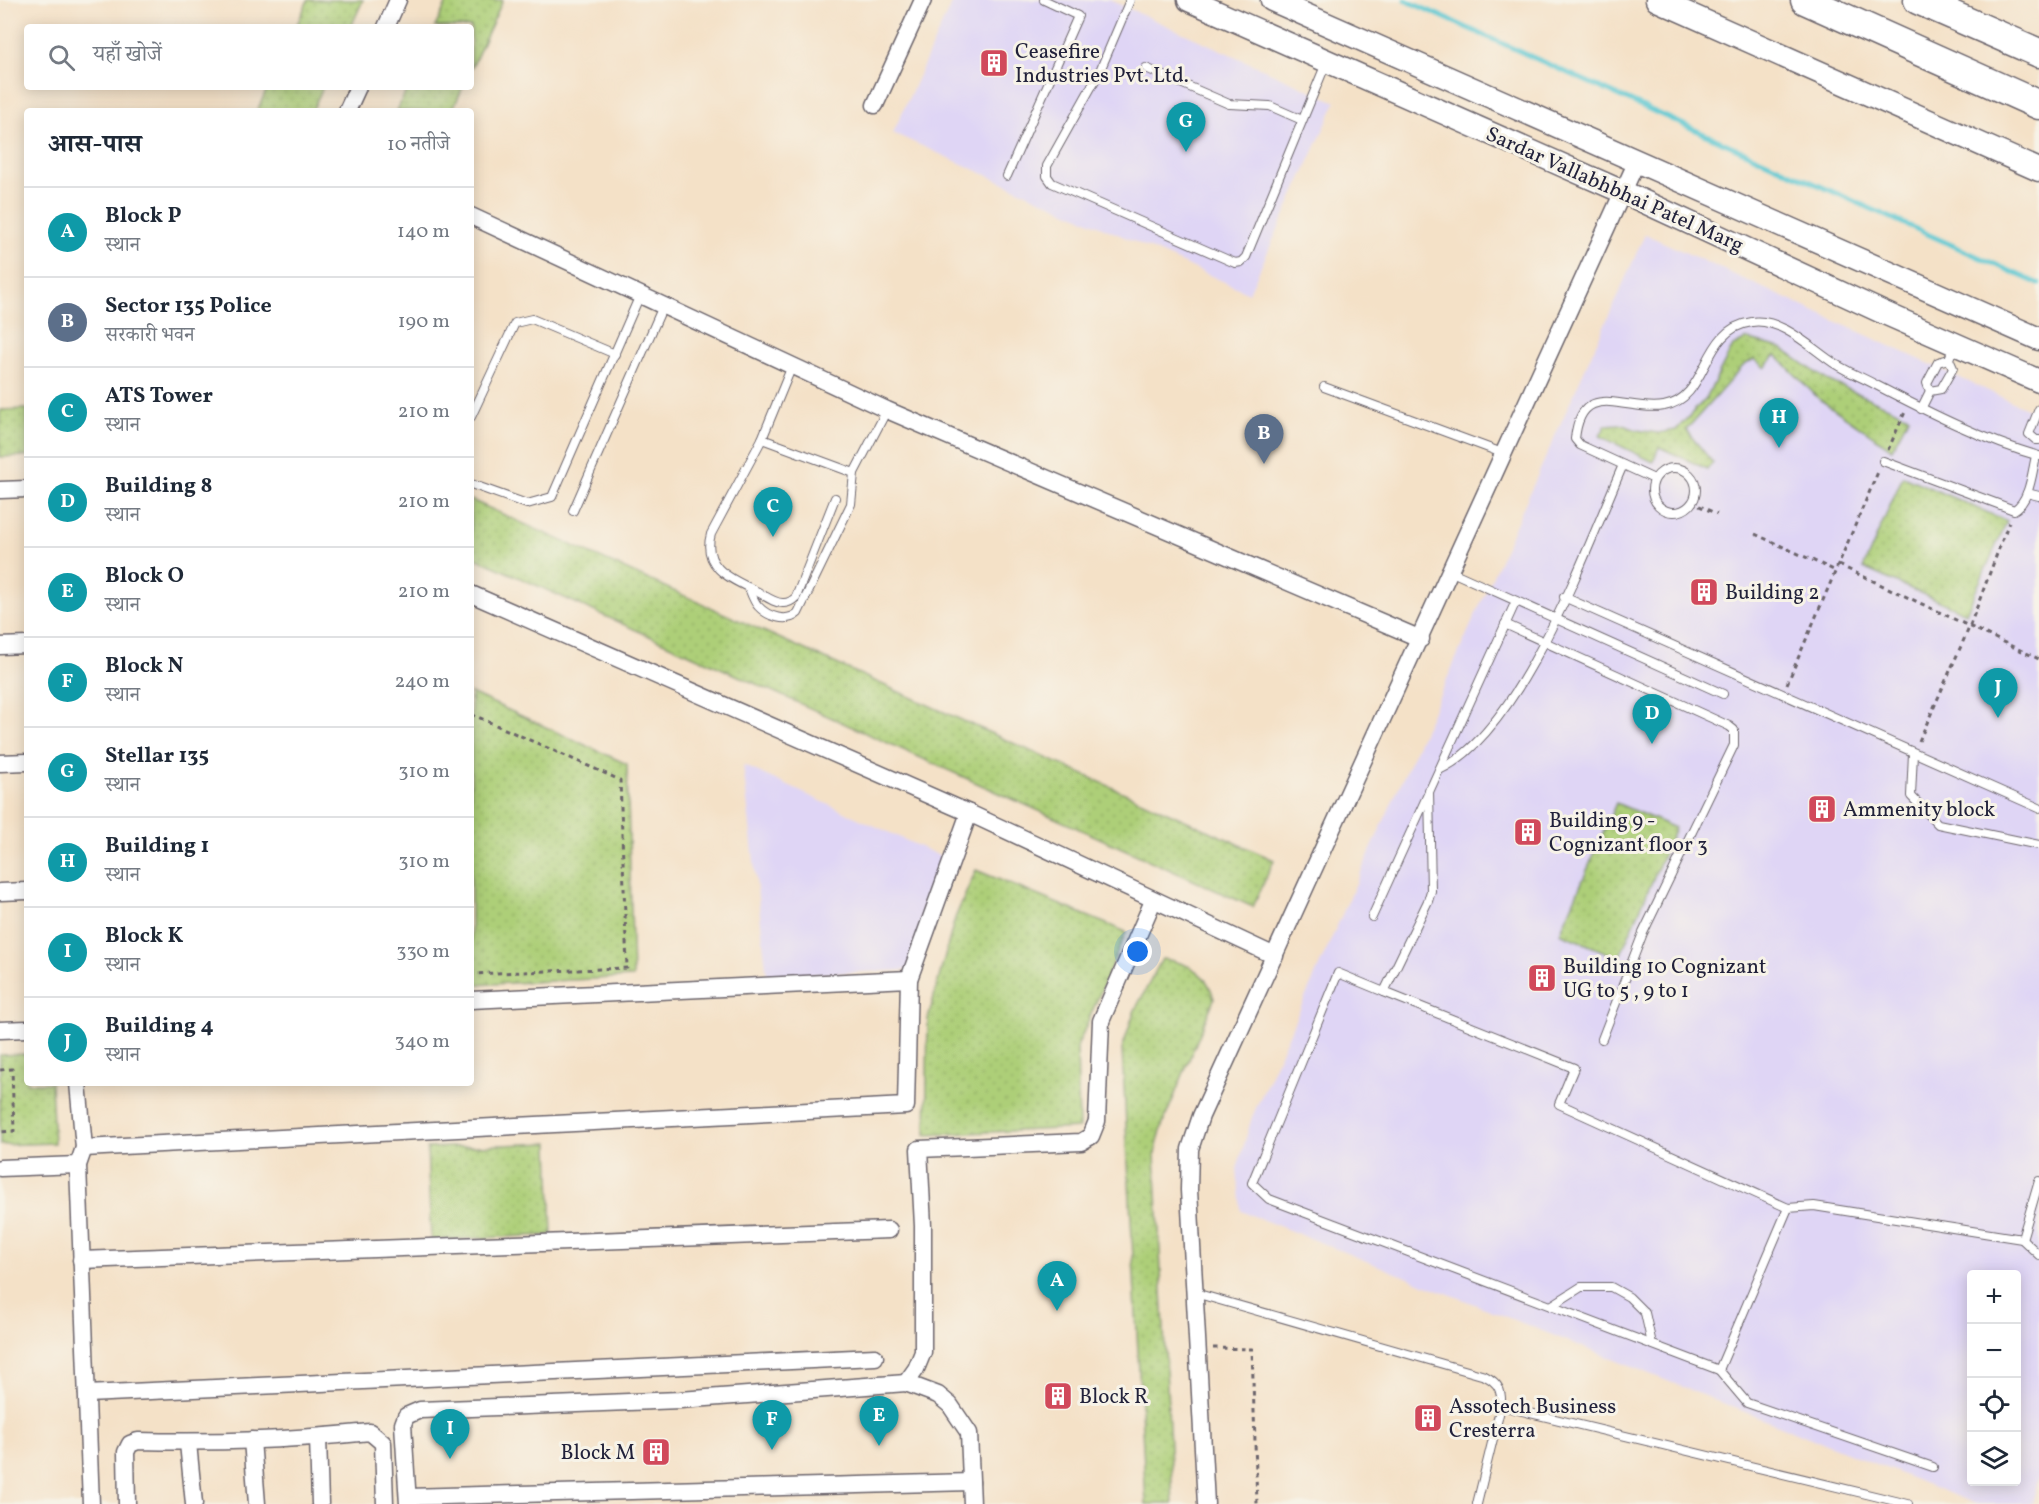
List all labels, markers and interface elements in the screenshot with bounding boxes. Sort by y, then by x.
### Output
search box [24,24,474,90]
place label: Ceasefire Industries Pvt. Ltd. [1015,38,1189,91]
text: यहाँ खोजें [93,40,162,71]
icon: search [45,41,78,74]
building icon: Ceasefire Industries Pvt. Ltd. [978,47,1010,79]
pin: G [1166,102,1206,152]
street label: Sardar Vallabhbhai Patel Marg [1481,120,1748,260]
text: आस-पास [48,127,142,163]
text: 10 नतीजे [387,131,450,159]
text: Block P [105,201,182,232]
text: A [60,218,75,246]
text: 140 m [397,218,450,246]
text: स्थान [105,232,140,260]
text: Sector 135 Police [105,291,272,322]
text: B [61,308,74,336]
text: 190 m [398,308,450,336]
text: सरकारी भवन [105,322,194,350]
text: ATS Tower [105,381,213,412]
text: C [61,398,74,426]
text: 210 m [398,398,450,426]
pin: H [1760,398,1798,448]
text: स्थान [105,412,140,440]
pin: B [1244,414,1284,464]
text: Building 8 [105,471,213,502]
text: D [60,488,75,516]
text: 210 m [398,488,450,516]
pin: C [754,488,792,537]
text: स्थान [105,502,140,530]
text: Block O [105,561,184,592]
building icon: Building 2 [1688,576,1720,608]
text: E [61,578,74,606]
text: 210 m [398,578,450,606]
place label: Building 2 [1725,579,1819,608]
text: स्थान [105,592,140,620]
text: Block N [105,651,184,682]
text: F [62,668,73,696]
text: 240 m [395,668,450,696]
pin: J [1978,668,2018,718]
text: स्थान [105,682,140,710]
pin: D [1632,694,1672,744]
text: Stellar 135 [105,741,209,772]
text: G [60,758,75,786]
text: 310 m [398,758,450,786]
text: स्थान [105,772,140,800]
building icon: Ammenity block [1806,793,1838,825]
place label: Ammenity block [1843,796,1996,825]
place label: Building 9 - Cognizant floor 3 [1549,807,1708,860]
building icon: Building 9 - Cognizant floor 3 [1512,816,1544,848]
text: Building 1 [105,831,209,862]
text: H [60,848,75,876]
text: 310 m [398,848,450,876]
text: स्थान [105,862,140,890]
text: Block K [105,921,183,952]
your location [1123,937,1152,966]
text: I [64,938,71,966]
text: 330 m [396,938,450,966]
text: स्थान [105,952,140,980]
place label: Building 10 Cognizant UG to 5 , 9 to 1 [1563,953,1767,1006]
building icon: Building 10 Cognizant UG to 5 , 9 to 1 [1526,962,1558,994]
text: Building 4 [105,1011,214,1042]
text: J [64,1028,71,1056]
text: 340 m [394,1028,450,1056]
text: स्थान [105,1042,140,1070]
pin: A [1038,1262,1076,1311]
map controls [1967,1270,2021,1486]
button: + [1967,1270,2021,1324]
button: − [1967,1324,2021,1378]
button: locate [1967,1378,2021,1432]
building icon: Block R [1042,1380,1074,1412]
place label: Block R [1079,1383,1148,1412]
place label: Assotech Business Cresterra [1449,1393,1616,1446]
pin: E [860,1396,898,1446]
pin: F [752,1400,792,1450]
building icon: Assotech Business Cresterra [1412,1402,1444,1434]
pin: I [430,1410,470,1459]
button: layers [1967,1432,2021,1486]
building icon: Block M [640,1436,672,1468]
place label: Block M [560,1439,635,1468]

